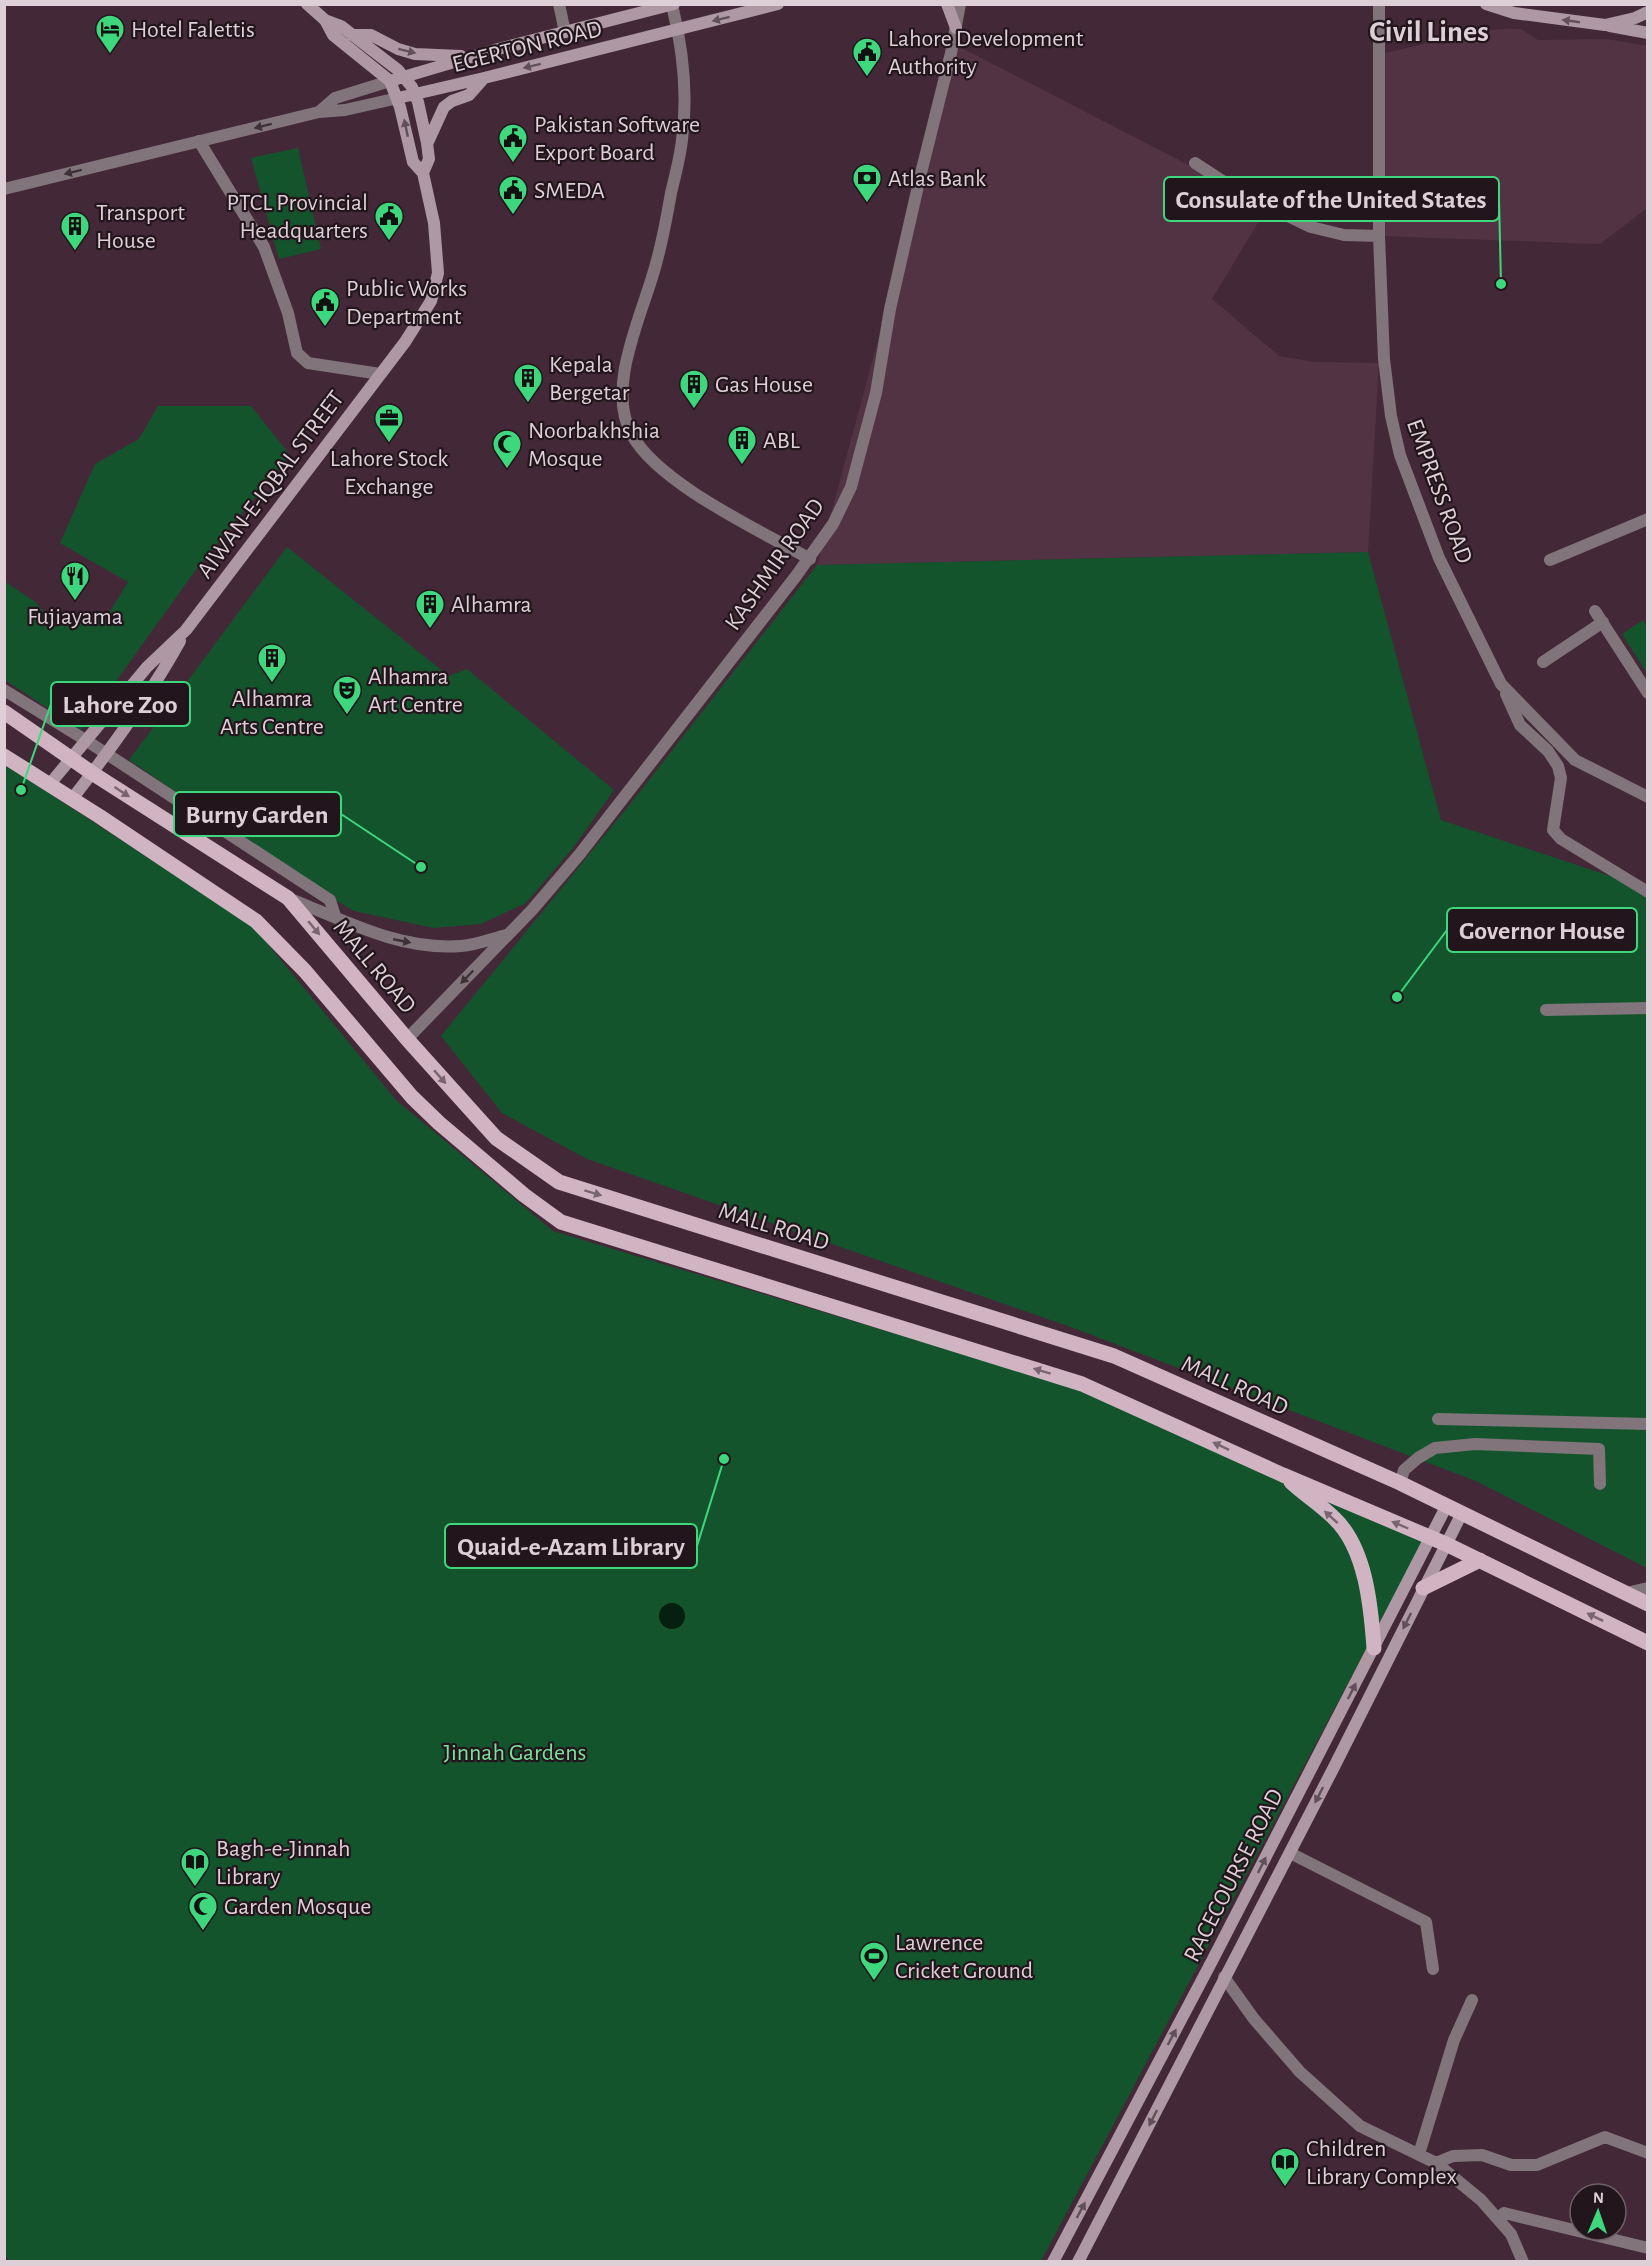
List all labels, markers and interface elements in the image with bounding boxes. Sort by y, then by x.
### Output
hotel icon: Hotel Falettis [94,13,126,55]
one-way arrow [712,14,731,24]
one-way arrow [1561,16,1580,25]
street label: EGERTON ROAD [450,17,605,77]
district label: Civil Lines [1369,17,1489,47]
place label: Hotel Falettis [131,18,255,42]
place label: Lahore Development Authority [888,27,1084,79]
public building icon: Lahore Development Authority [851,36,883,78]
one-way arrow [398,47,416,57]
one-way arrow [523,61,541,71]
place label: Pakistan Software Export Board [534,113,700,165]
one-way arrow [400,119,410,137]
one-way arrow [253,121,272,131]
public building icon: Pakistan Software Export Board [497,122,529,164]
bank icon: Atlas Bank [851,162,883,204]
one-way arrow [64,167,82,177]
place label: Atlas Bank [888,167,986,191]
public building icon: SMEDA [497,174,529,216]
callout: Consulate of the United States [1164,177,1499,221]
place label: SMEDA [534,179,605,203]
text: Consulate of the United States [1175,187,1487,213]
place label: PTCL Provincial Headquarters [227,191,368,243]
public building icon: PTCL Provincial Headquarters [373,200,405,242]
place label: Transport House [96,201,185,253]
building icon: Transport House [59,210,91,252]
place label: Public Works Department [346,277,467,329]
public building icon: Public Works Department [309,286,341,328]
place label: Kepala Bergetar [549,353,630,405]
building icon: Kepala Bergetar [512,362,544,404]
building icon: Gas House [678,368,710,410]
place label: Gas House [715,373,813,397]
street label: AIWAN-E-IQBAL STREET [193,386,349,583]
office icon: Lahore Stock Exchange [373,402,405,444]
street label: EMPRESS ROAD [1402,416,1476,567]
place label: Noorbakhshia Mosque [528,419,660,471]
building icon: ABL [726,424,758,466]
mosque icon: Noorbakhshia Mosque [491,428,523,470]
place label: ABL [763,429,800,453]
place label: Lahore Stock Exchange [330,447,448,499]
street label: KASHMIR ROAD [721,494,829,635]
restaurant icon: Fujiayama [59,560,91,602]
building icon: Alhamra [414,588,446,630]
place label: Alhamra [451,593,532,617]
place label: Fujiayama [27,605,123,629]
building icon: Alhamra Arts Centre [256,642,288,684]
place label: Alhamra Art Centre [368,665,463,717]
theatre icon: Alhamra Art Centre [331,674,363,716]
callout: Lahore Zoo [51,682,190,726]
place label: Alhamra Arts Centre [220,687,324,739]
text: Lahore Zoo [62,692,178,718]
one-way arrow [114,786,130,797]
callout: Burny Garden [174,792,341,836]
text: Burny Garden [186,802,328,828]
callout: Governor House [1447,908,1637,952]
street label: MALL ROAD [328,915,420,1018]
text: Governor House [1459,918,1625,944]
one-way arrow [307,920,320,935]
one-way arrow [392,937,411,946]
one-way arrow [461,969,474,984]
one-way arrow [433,1069,446,1084]
one-way arrow [584,1189,602,1198]
street label: MALL ROAD [716,1199,832,1255]
street label: MALL ROAD [1178,1352,1292,1420]
one-way arrow [1033,1366,1051,1375]
one-way arrow [1213,1442,1230,1451]
one-way arrow [1324,1511,1339,1524]
one-way arrow [1390,1520,1408,1530]
callout: Quaid-e-Azam Library [445,1524,697,1568]
text: Quaid-e-Azam Library [457,1534,685,1560]
one-way arrow [1586,1612,1603,1622]
one-way arrow [1402,1613,1412,1630]
one-way arrow [1347,1683,1357,1700]
park label: Jinnah Gardens [444,1741,586,1765]
street label: RACECOURSE ROAD [1180,1785,1288,1966]
one-way arrow [1315,1787,1324,1804]
place label: Bagh-e-Jinnah Library [216,1837,351,1889]
library icon: Bagh-e-Jinnah Library [179,1846,211,1888]
one-way arrow [1257,1856,1267,1873]
mosque icon: Garden Mosque [187,1890,219,1932]
place label: Garden Mosque [224,1895,371,1919]
place label: Lawrence Cricket Ground [895,1931,1033,1983]
sports icon: Lawrence Cricket Ground [858,1940,890,1982]
one-way arrow [1167,2029,1177,2046]
one-way arrow [1148,2109,1157,2126]
place label: Children Library Complex [1306,2137,1457,2189]
library icon: Children Library Complex [1269,2146,1301,2188]
north arrow [1568,2182,1628,2242]
text: N [1593,2190,1604,2206]
one-way arrow [1076,2201,1086,2218]

